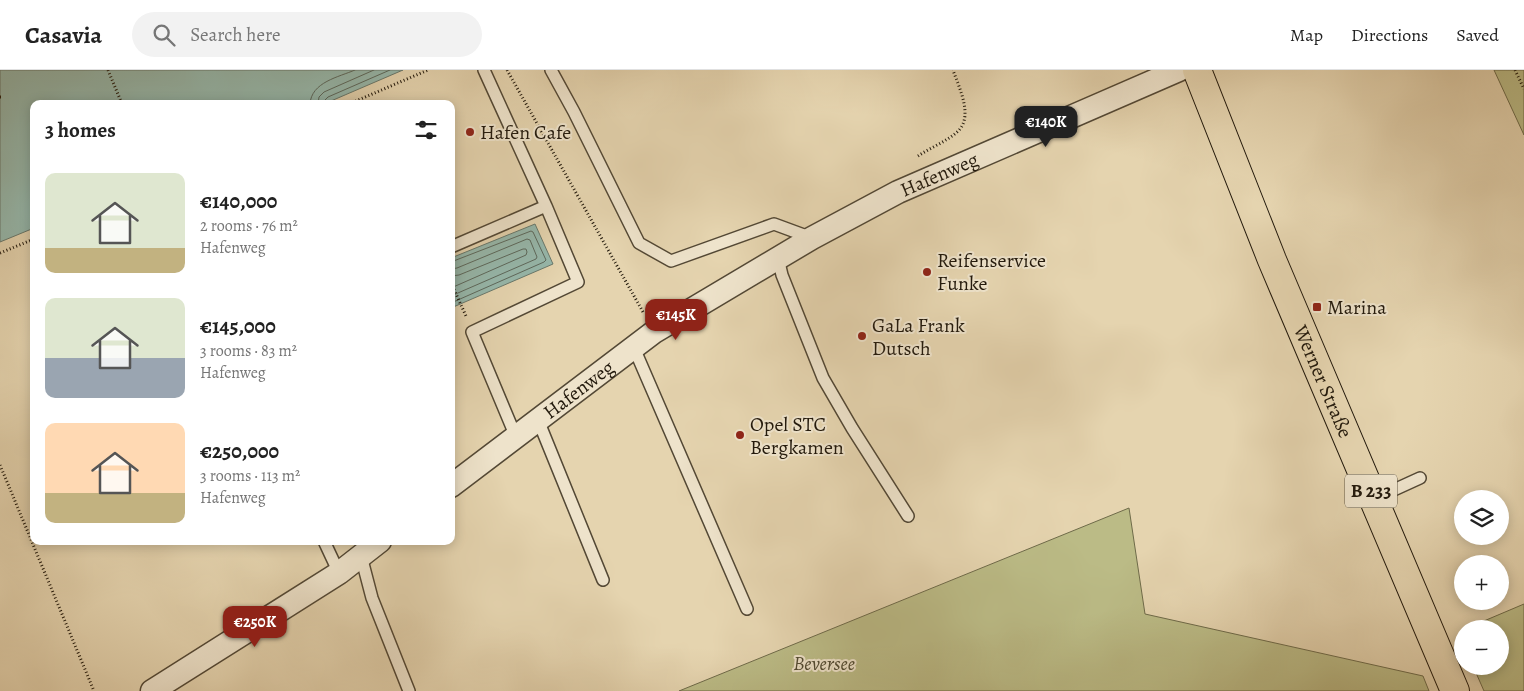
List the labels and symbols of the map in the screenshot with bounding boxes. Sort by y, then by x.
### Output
pin: €140K [1011,106,1081,148]
place label: Hafen Cafe [480,119,571,146]
marker: Hafen Cafe [464,126,476,138]
street label: Hafenweg [896,145,982,203]
place label: Reifenservice Funke [937,247,1046,297]
marker: Reifenservice Funke [921,266,933,278]
place label: Marina [1327,294,1387,321]
pin: €145K [641,298,711,341]
marker: Marina [1311,301,1323,313]
place label: GaLa Frank Dutsch [872,312,965,362]
street label: Werner Straße [1287,320,1359,442]
marker: GaLa Frank Dutsch [856,330,868,342]
street label: Hafenweg [537,354,619,425]
place label: Opel STC Bergkamen [750,411,844,461]
marker: Opel STC Bergkamen [734,429,746,441]
road number: B 233 [1345,474,1397,508]
pin: €250K [220,606,290,648]
park label: Beversee [793,650,855,677]

